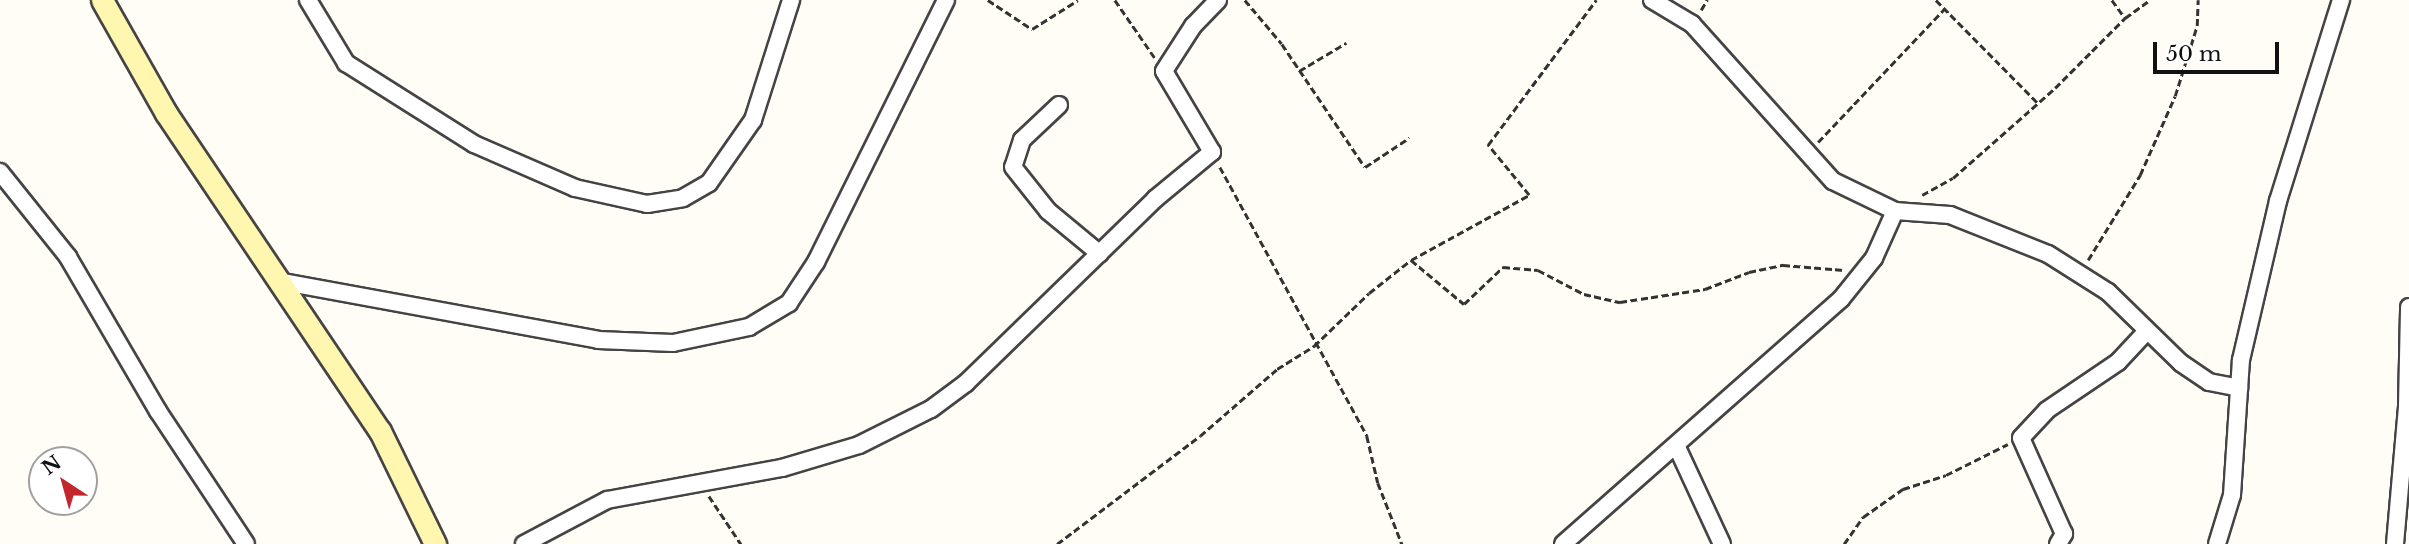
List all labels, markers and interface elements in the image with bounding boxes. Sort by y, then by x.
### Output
scale bar [2157,28,2283,72]
text: 50 m [2166,41,2221,67]
north arrow [28,446,98,516]
text: N [38,451,66,480]

